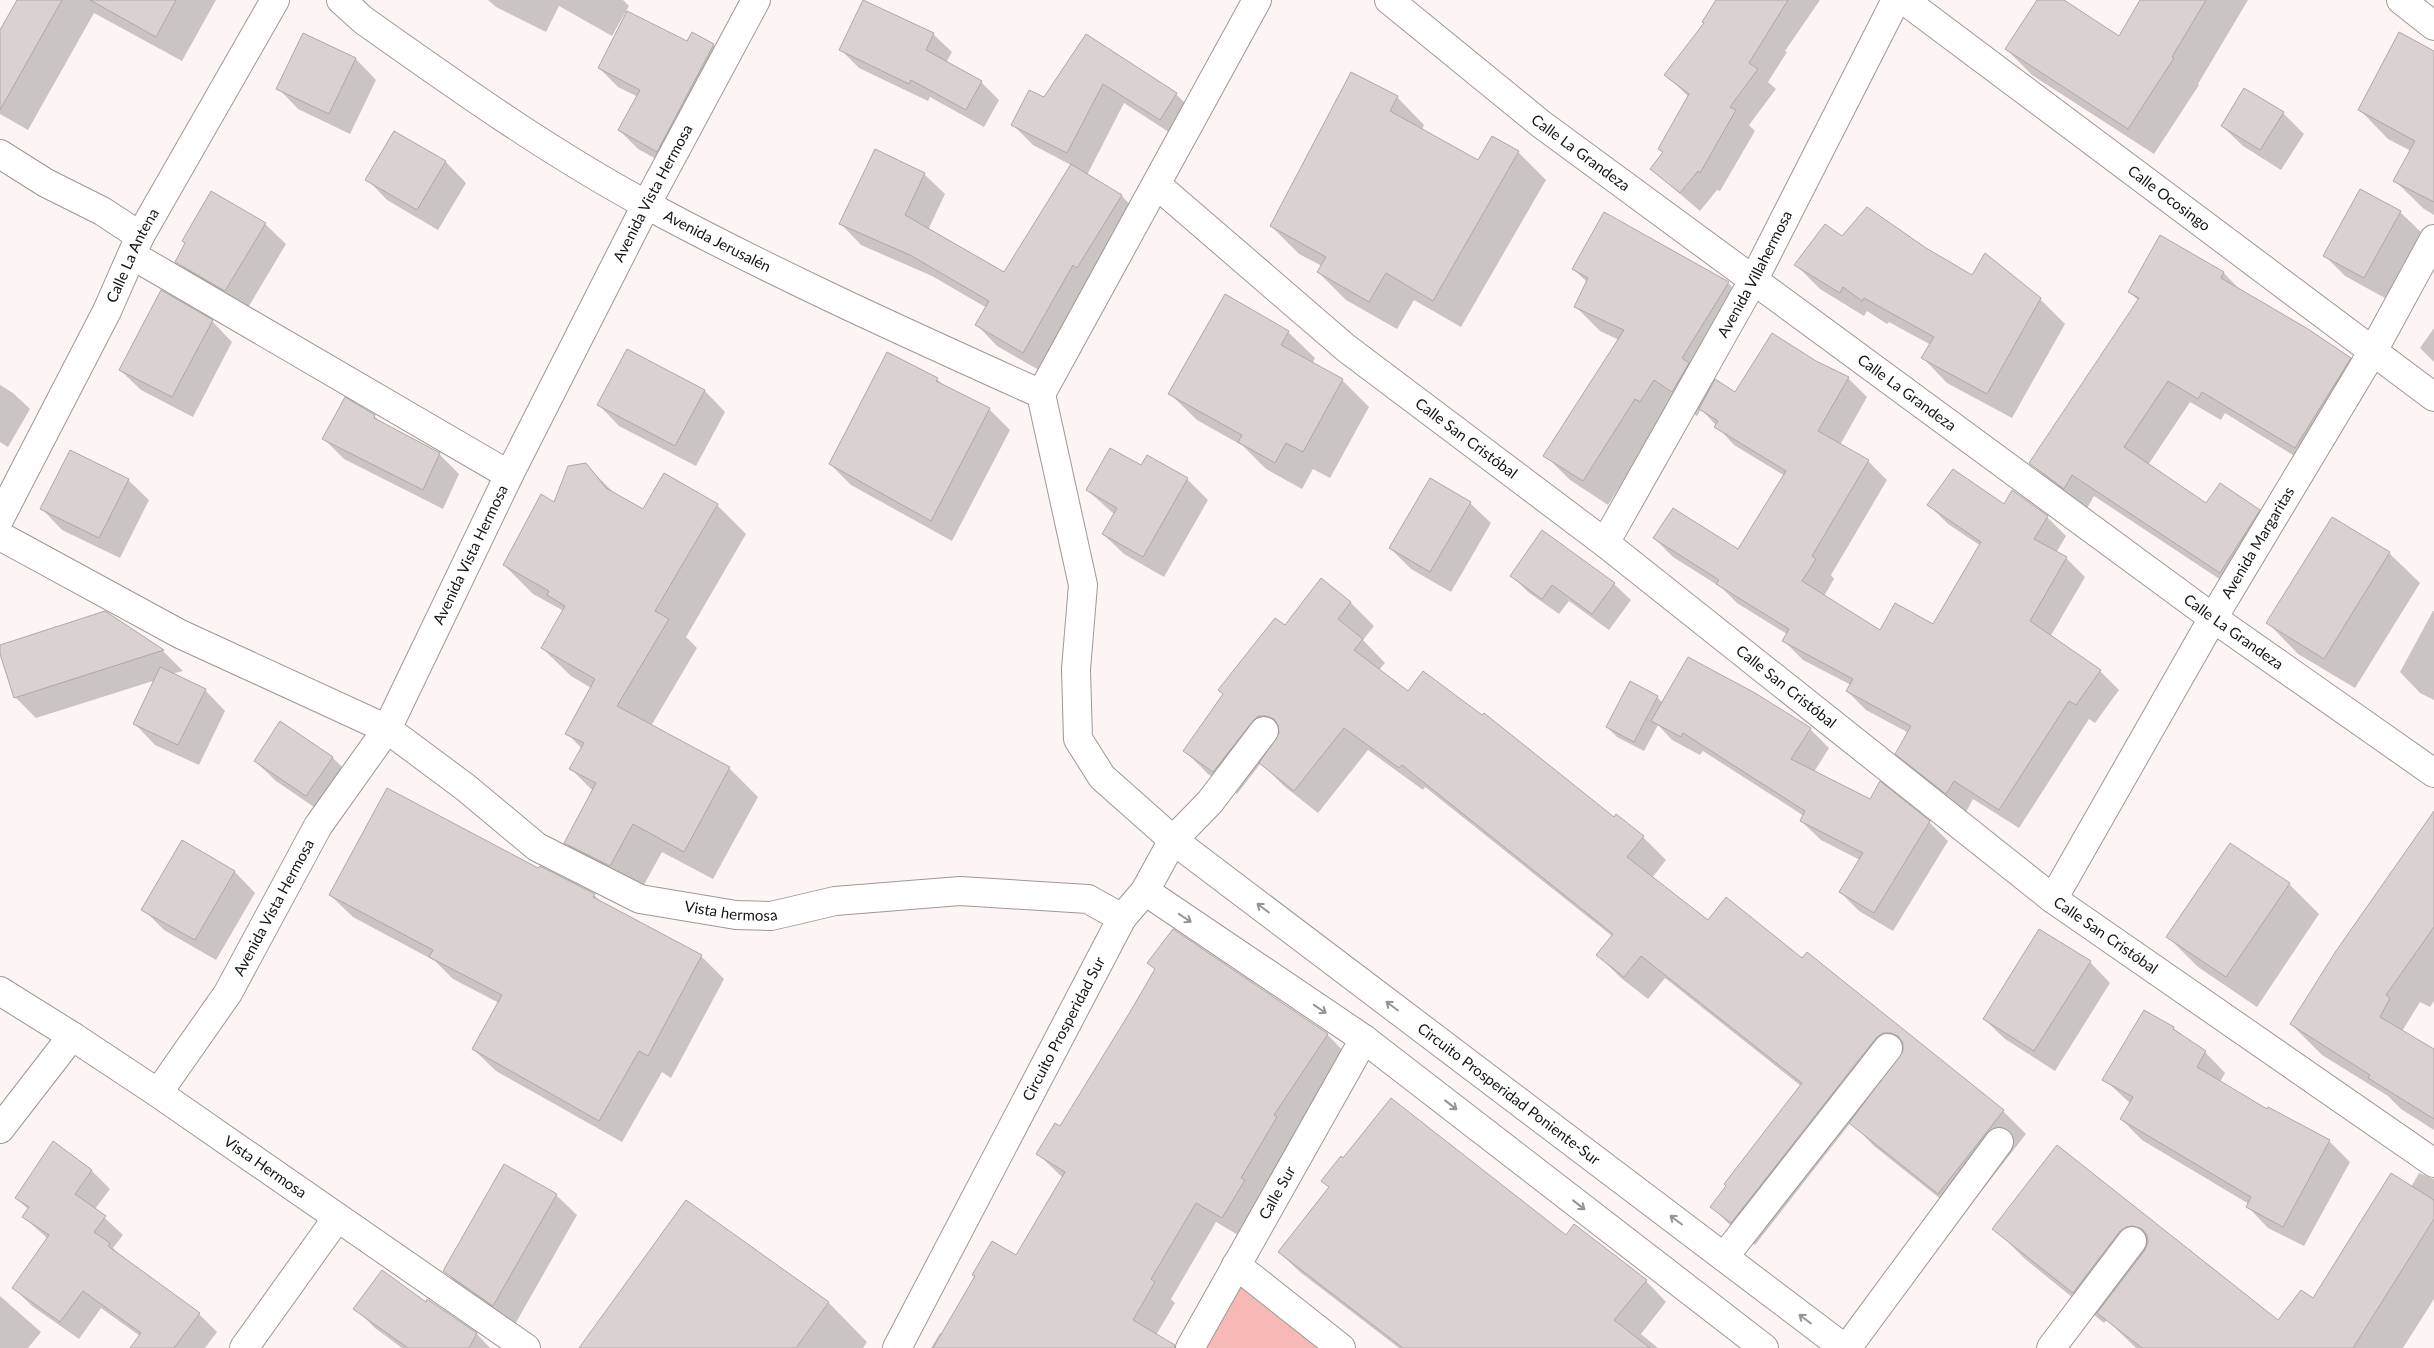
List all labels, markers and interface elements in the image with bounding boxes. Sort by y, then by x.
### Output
street label: Calle La Grandeza [1528,110,1634,194]
street label: Avenida Vista Hermosa [609,121,696,265]
street label: Calle Ocosingo [2125,161,2214,234]
street label: Calle La Antena [102,205,162,305]
street label: Avenida Jerusalén [661,206,774,275]
street label: Avenida Villahermosa [1713,207,1795,340]
street label: Calle La Grandeza [1854,350,1960,434]
street label: Calle San Cristóbal [1412,394,1521,482]
street label: Avenida Vista Hermosa [429,482,511,627]
street label: Avenida Margaritas [2217,483,2298,601]
street label: Calle La Grandeza [2181,590,2287,673]
street label: Calle San Cristóbal [1733,641,1840,731]
street label: Avenida Vista Hermosa [229,836,317,979]
street label: Calle San Cristóbal [2051,892,2162,977]
street label: Vista hermosa [683,897,779,924]
one-way arrow [1257,903,1270,914]
one-way arrow [1178,913,1192,923]
street label: Circuito Prosperidad Sur [1018,953,1108,1104]
one-way arrow [1386,1001,1399,1012]
one-way arrow [1313,1004,1327,1014]
street label: Circuito Prosperidad Poniente-Sur [1414,1018,1605,1169]
one-way arrow [1444,1100,1457,1111]
street label: Vista Hermosa [221,1131,310,1201]
street label: Calle Sur [1254,1162,1299,1222]
one-way arrow [1572,1199,1585,1210]
one-way arrow [1670,1215,1683,1226]
one-way arrow [1799,1313,1812,1324]

